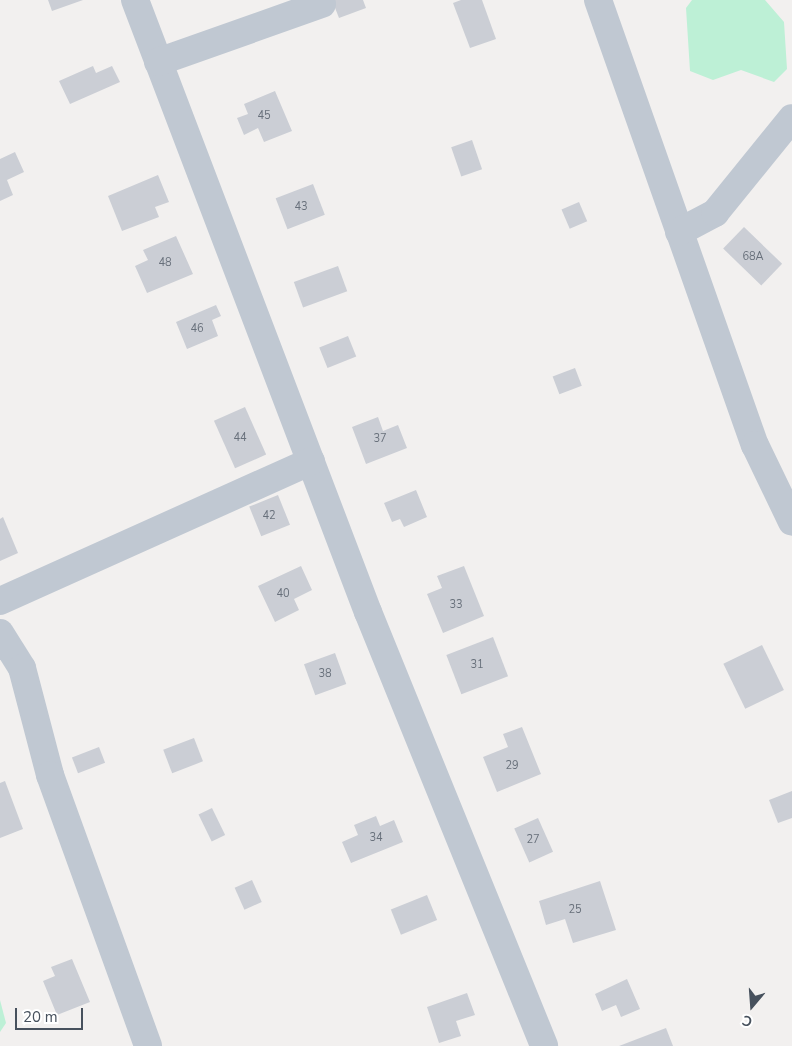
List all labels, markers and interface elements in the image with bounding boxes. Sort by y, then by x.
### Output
house number: 45 [257,109,271,123]
house number: 43 [294,200,308,214]
house number: 68А [742,250,764,264]
house number: 48 [158,256,172,270]
house number: 46 [190,322,204,336]
house number: 44 [233,431,247,445]
house number: 37 [373,432,387,446]
house number: 42 [262,509,276,523]
house number: 40 [276,587,290,601]
house number: 33 [449,598,463,612]
house number: 31 [470,658,484,672]
house number: 38 [318,667,332,681]
house number: 29 [505,759,519,773]
house number: 34 [369,831,383,845]
house number: 27 [526,833,540,847]
house number: 25 [568,903,582,917]
north arrow [727,981,777,1031]
scale bar [18,998,85,1030]
text: 20 m [23,1007,58,1027]
text: С [740,1010,755,1031]

